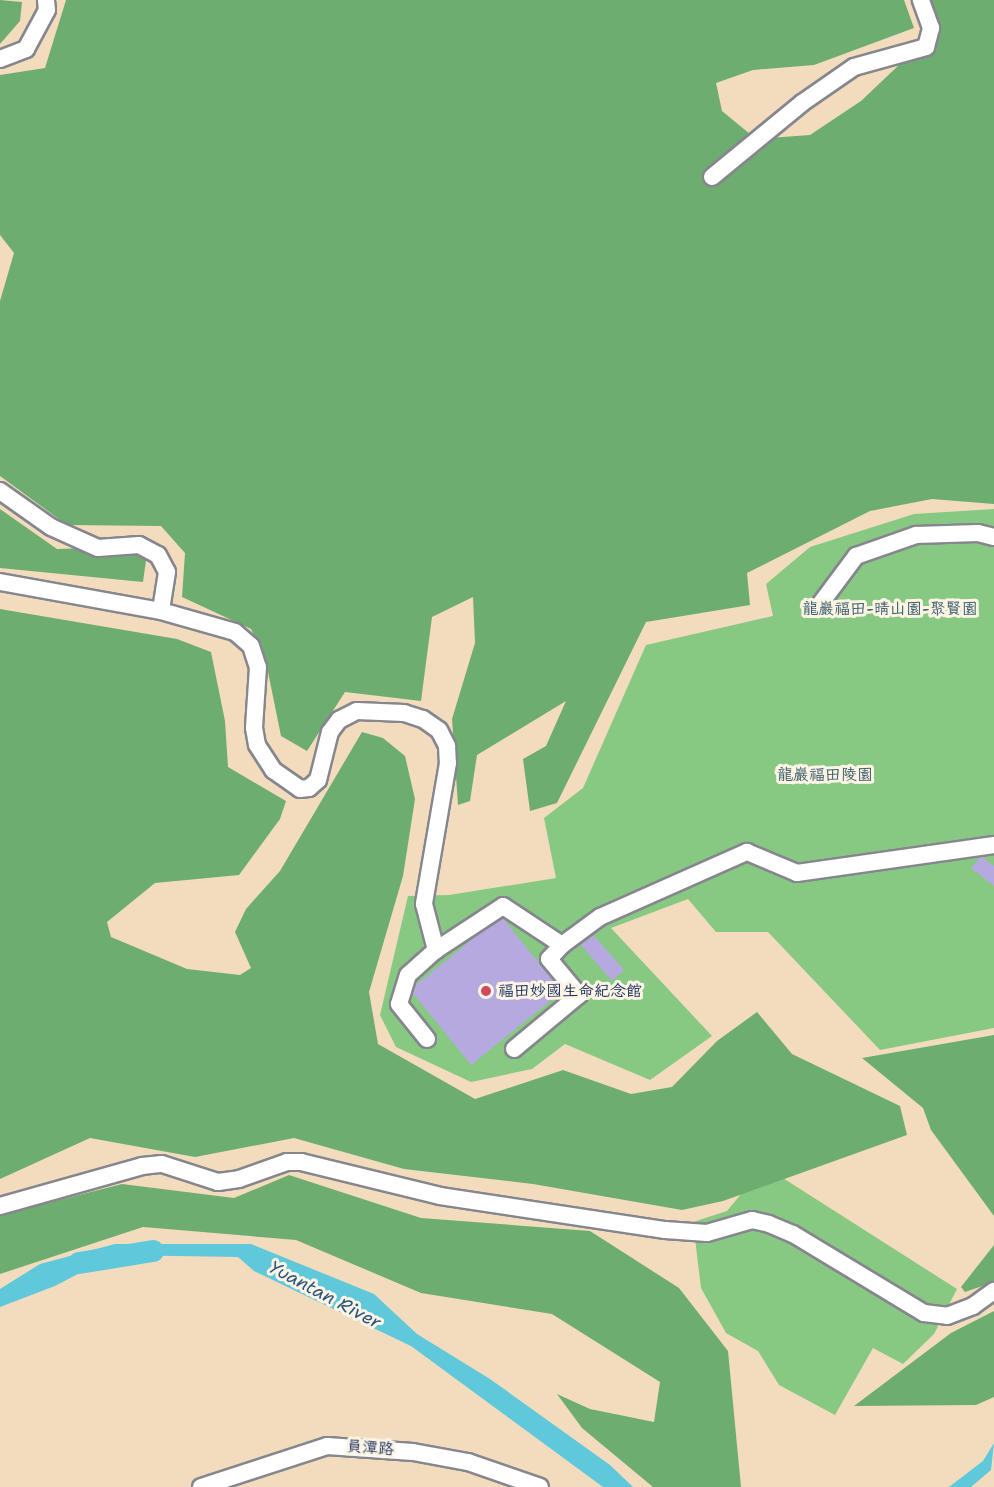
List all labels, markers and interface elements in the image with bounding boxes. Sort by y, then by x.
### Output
park label: 龍巖福田-晴山園-聚賢園 [802,599,978,619]
park label: 龍巖福田陵園 [777,765,873,785]
place label: 福田妙國生命紀念館 [498,981,642,1001]
marker: 福田妙國生命紀念館 [479,984,493,998]
water label: Yuantan River [265,1256,385,1334]
street label: 員潭路 [345,1437,395,1459]

